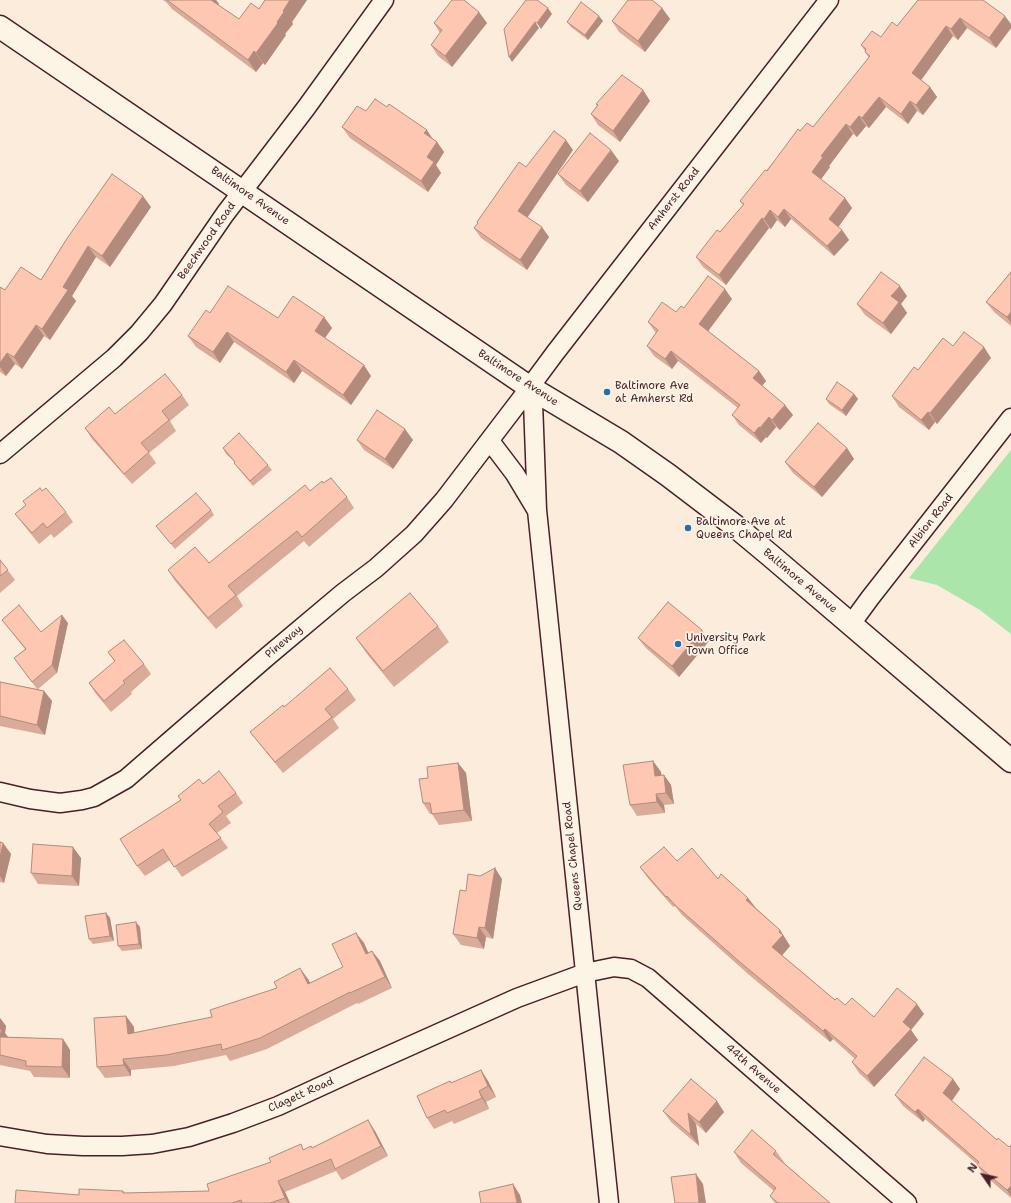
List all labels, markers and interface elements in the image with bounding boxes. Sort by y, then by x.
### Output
street label: Baltimore Avenue [208,164,292,228]
street label: Amherst Road [645,165,703,233]
street label: Beechwood Road [175,200,239,282]
street label: Baltimore Avenue [475,347,561,409]
place label: Baltimore Ave at Amherst Rd [615,379,693,405]
marker: Baltimore Ave at Amherst Rd [602,387,612,397]
street label: Albion Road [906,491,956,551]
place label: Baltimore Ave at Queens Chapel Rd [696,515,792,541]
marker: Baltimore Ave at Queens Chapel Rd [683,523,693,533]
street label: Baltimore Avenue [760,546,840,616]
street label: Pineway [263,623,305,661]
place label: University Park Town Office [686,631,766,657]
marker: University Park Town Office [673,639,683,649]
street label: Queens Chapel Road [561,801,585,911]
street label: 44th Avenue [723,1041,783,1097]
street label: Clagett Road [266,1075,336,1115]
north arrow [963,1155,1003,1195]
text: N [964,1160,981,1176]

